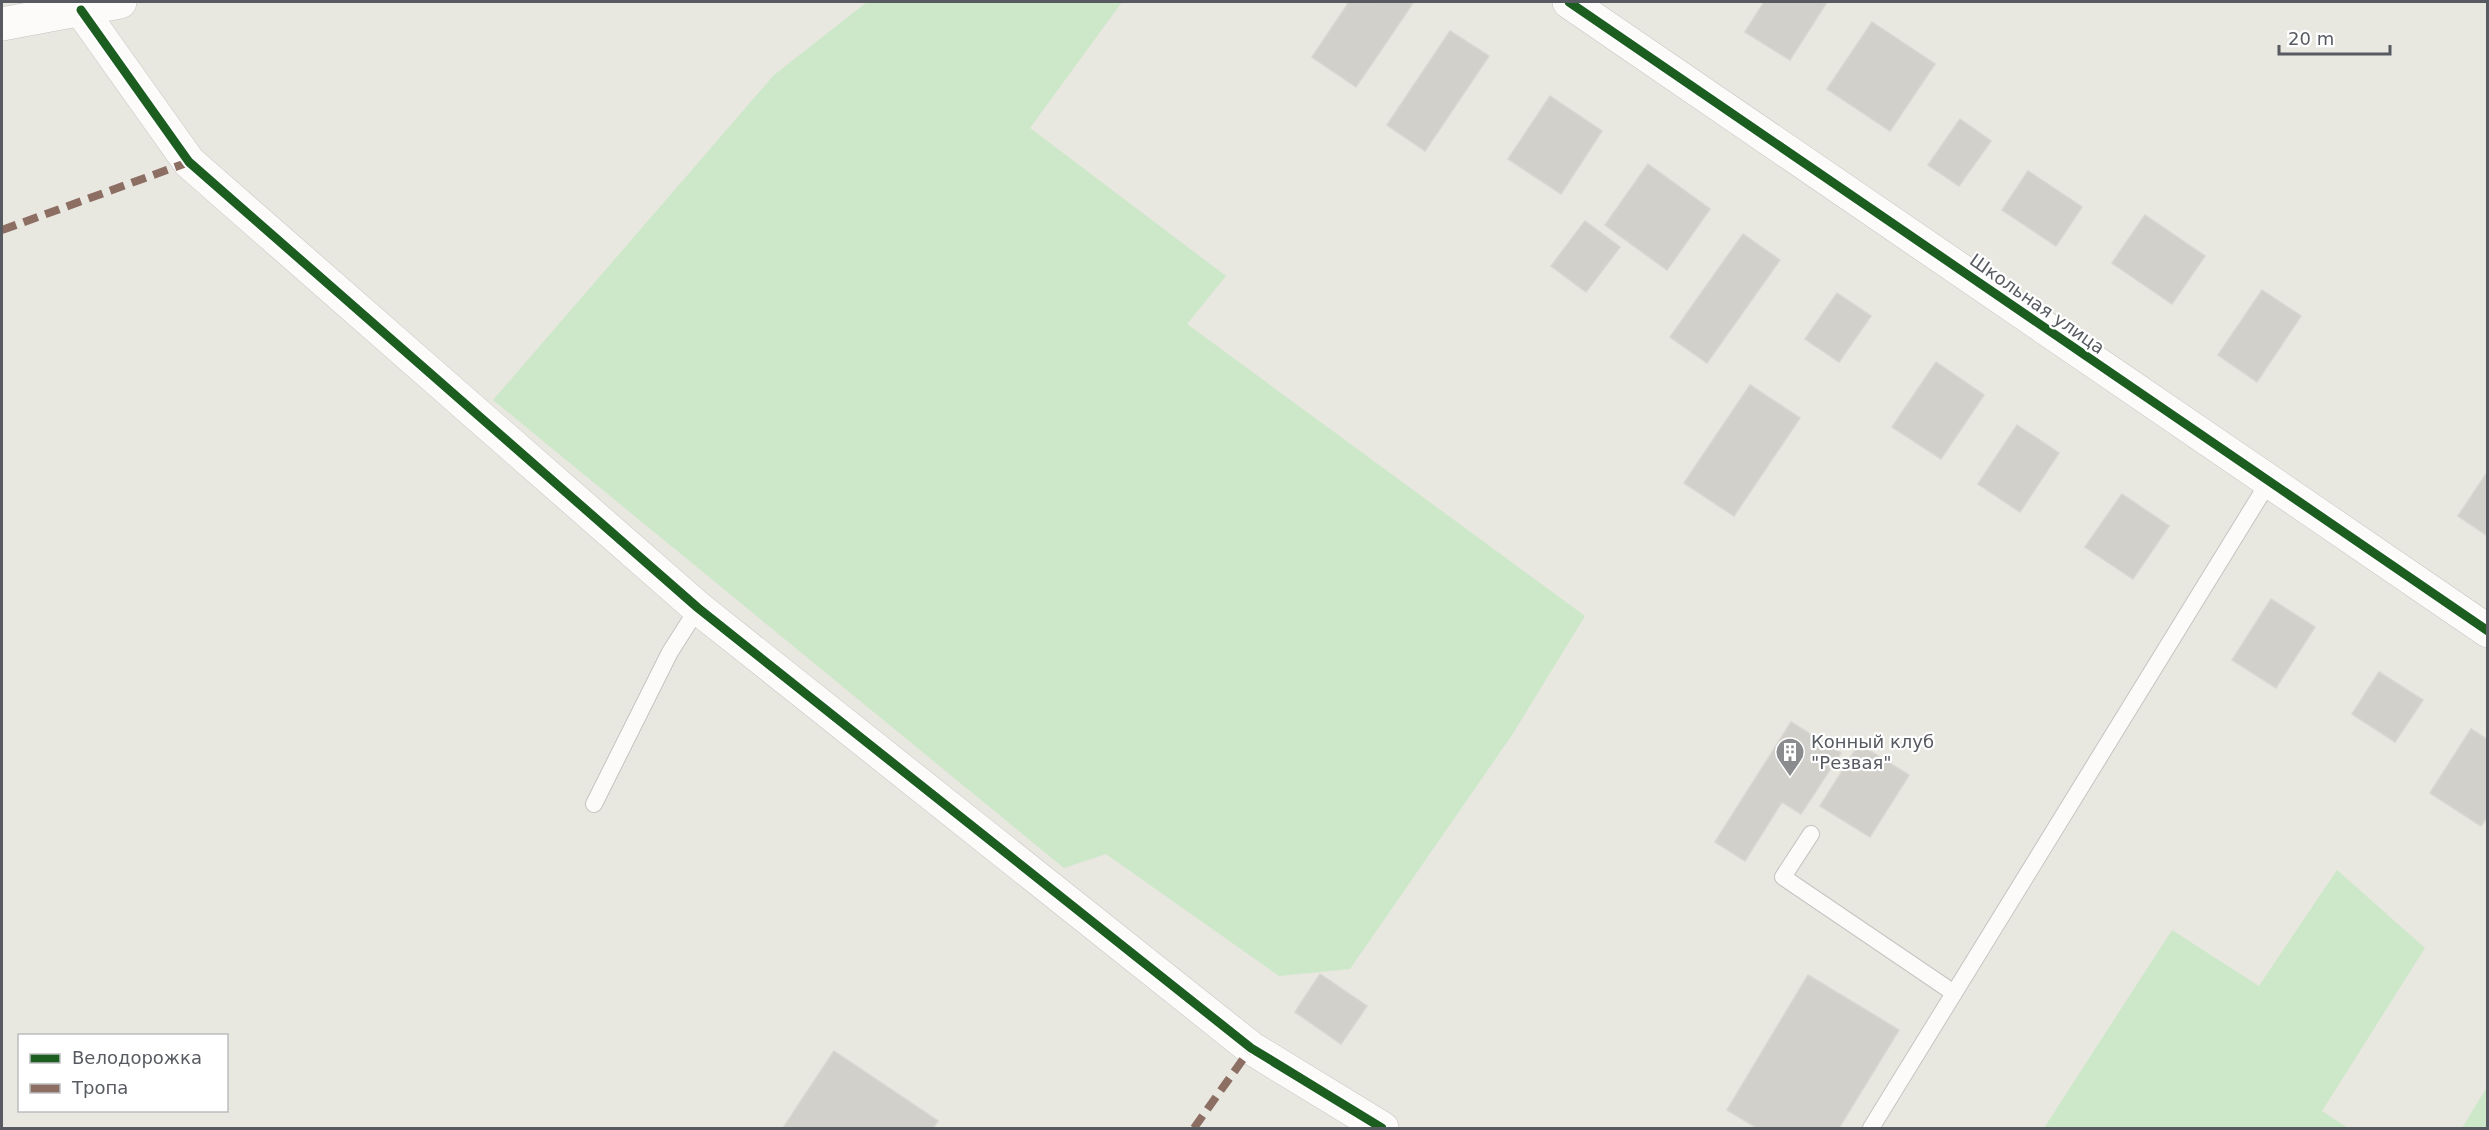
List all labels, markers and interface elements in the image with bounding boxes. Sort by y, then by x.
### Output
scale bar [2279,18,2390,56]
text: 20 m [2288,28,2334,49]
street label: Школьная улица [1966,249,2109,358]
place label: Конный клуб "Резвая" [1811,731,1934,773]
building icon: Конный клуб "Резвая" [1774,736,1806,778]
legend [18,1034,228,1112]
text: Велодорожка [72,1047,202,1068]
text: Тропа [71,1077,128,1098]

